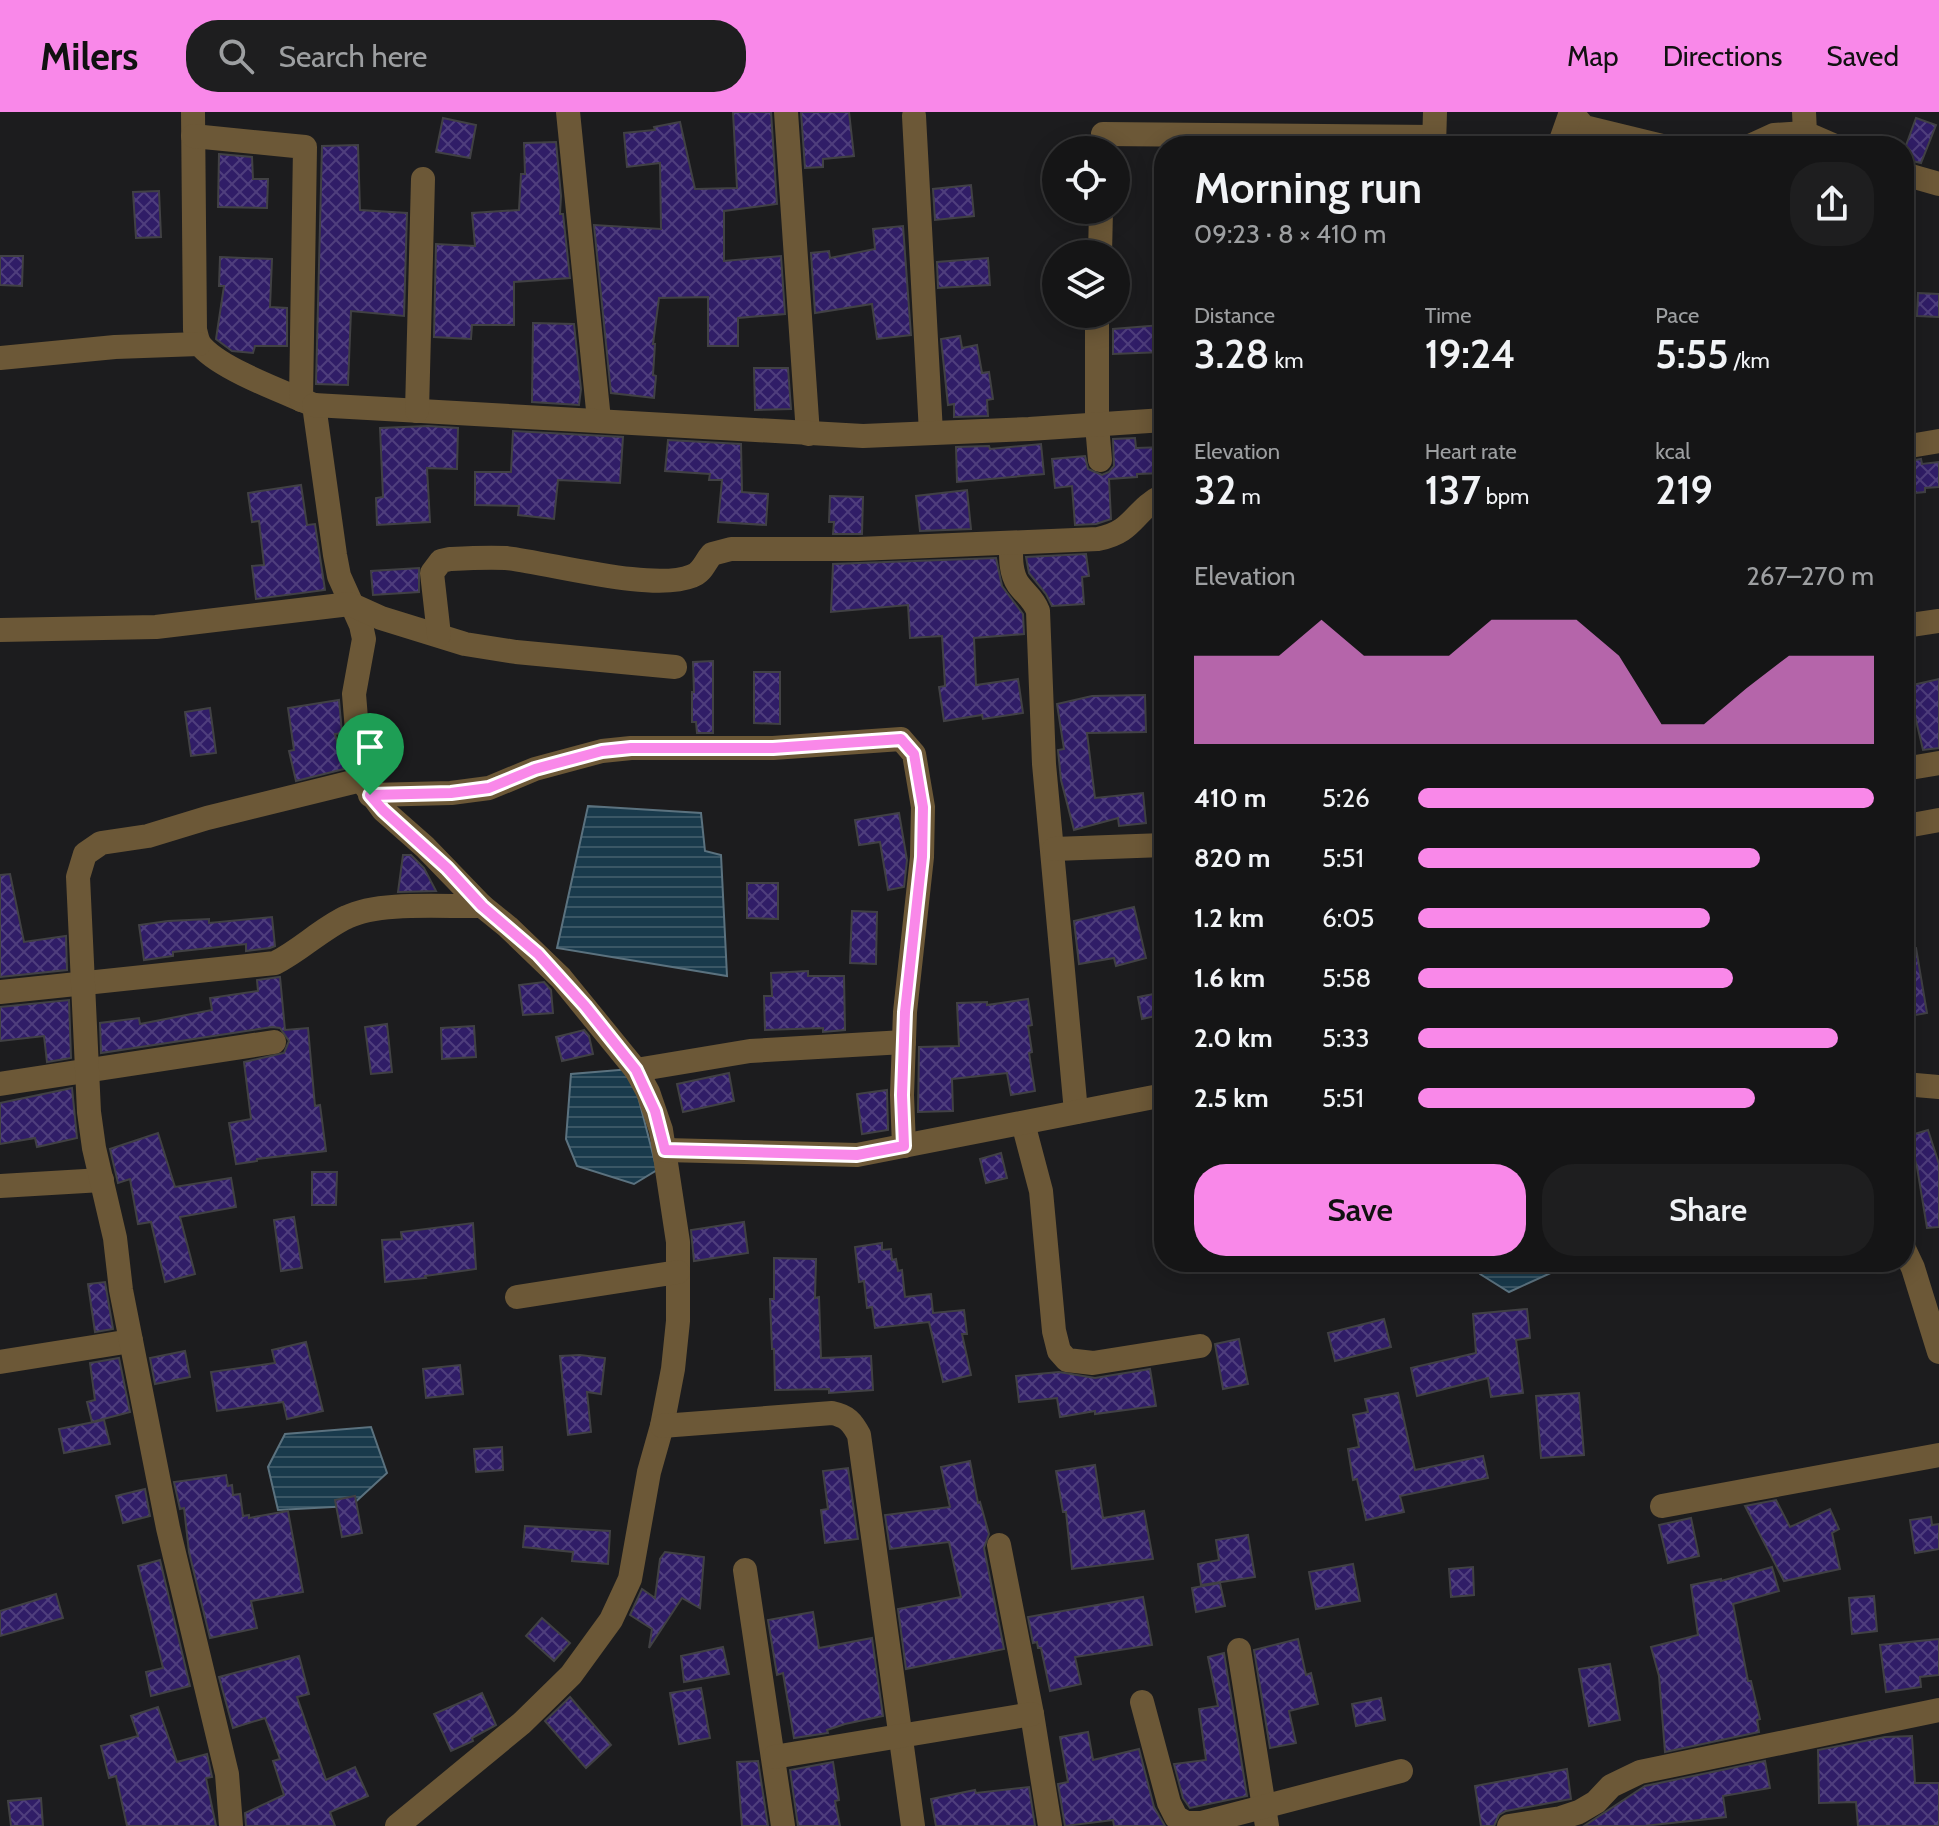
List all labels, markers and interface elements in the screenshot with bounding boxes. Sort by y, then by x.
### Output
search box [186,20,746,92]
text: Milers [40,33,138,80]
icon: search [214,34,258,78]
text: Search here [278,38,427,75]
text: Map [1567,39,1619,73]
text: Directions [1663,39,1782,73]
text: Saved [1826,39,1899,73]
map controls [1042,136,1130,328]
button: locate [1042,136,1130,224]
text: Morning run [1194,161,1422,214]
button: share [1790,162,1874,246]
text: 09:23 · 8 × 410 m [1194,218,1386,250]
button: layers [1042,240,1130,328]
text: Distance [1194,302,1275,329]
text: Time [1425,302,1471,329]
text: Pace [1655,302,1699,329]
text: 3.28 [1194,329,1270,378]
text: 19:24 [1425,329,1515,378]
text: 5:55 [1655,329,1729,378]
text: km [1270,347,1304,374]
text: /km [1729,347,1770,374]
text: Elevation [1194,438,1280,465]
text: Heart rate [1425,438,1517,465]
text: kcal [1655,438,1690,465]
text: 32 [1194,465,1237,514]
text: 137 [1425,465,1481,514]
text: 219 [1655,465,1713,514]
text: m [1237,483,1261,510]
text: bpm [1481,483,1529,510]
text: Elevation [1194,560,1296,592]
text: 267–270 m [1746,560,1874,592]
pin [336,713,404,795]
icon: arrive [348,725,392,769]
text: 410 m [1194,782,1266,814]
text: 5:26 [1322,782,1370,814]
text: 820 m [1194,842,1270,874]
text: 5:51 [1322,842,1364,874]
text: 1.2 km [1194,902,1264,934]
text: 6:05 [1322,902,1374,934]
text: 1.6 km [1194,962,1265,994]
text: 5:58 [1322,962,1371,994]
text: 2.0 km [1194,1022,1273,1054]
text: 5:33 [1322,1022,1370,1054]
text: 2.5 km [1194,1082,1269,1114]
text: 5:51 [1322,1082,1364,1114]
button: Save [1194,1164,1526,1256]
button: Share [1542,1164,1874,1256]

